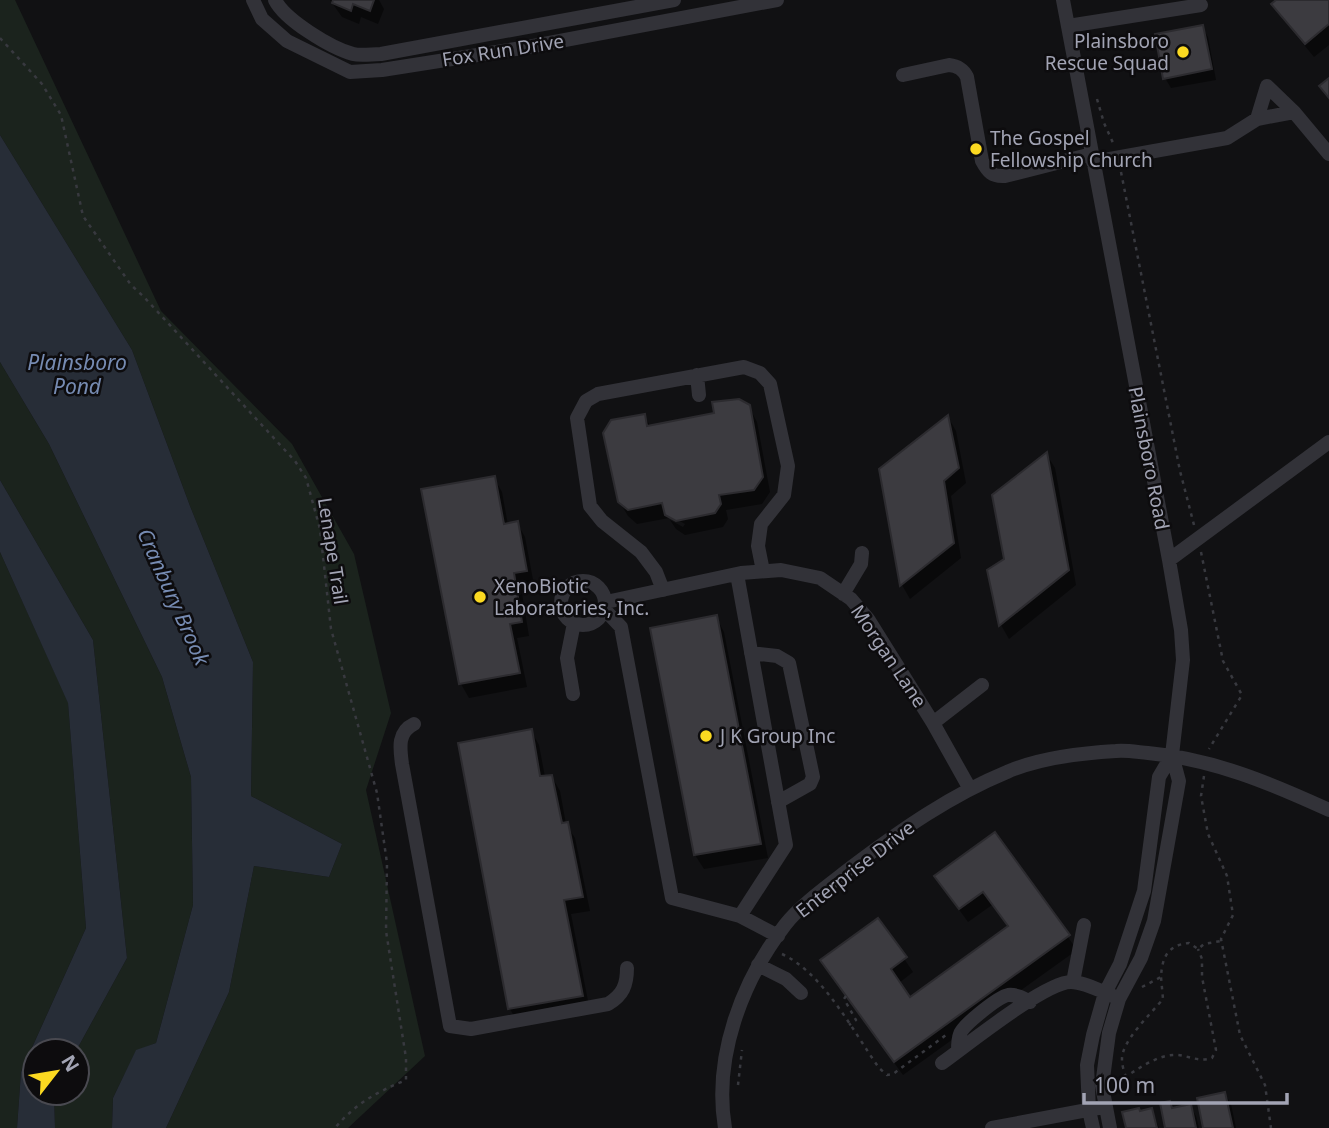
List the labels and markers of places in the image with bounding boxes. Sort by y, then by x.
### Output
place label: Plainsboro Rescue Squad [1045,28,1169,76]
marker: Plainsboro Rescue Squad [1175,44,1191,60]
place label: The Gospel Fellowship Church [990,125,1153,173]
marker: The Gospel Fellowship Church [968,141,984,157]
place label: XenoBiotic Laboratories, Inc. [494,573,649,621]
marker: XenoBiotic Laboratories, Inc. [472,589,488,605]
place label: J K Group Inc [718,723,835,749]
marker: J K Group Inc [698,728,714,744]

